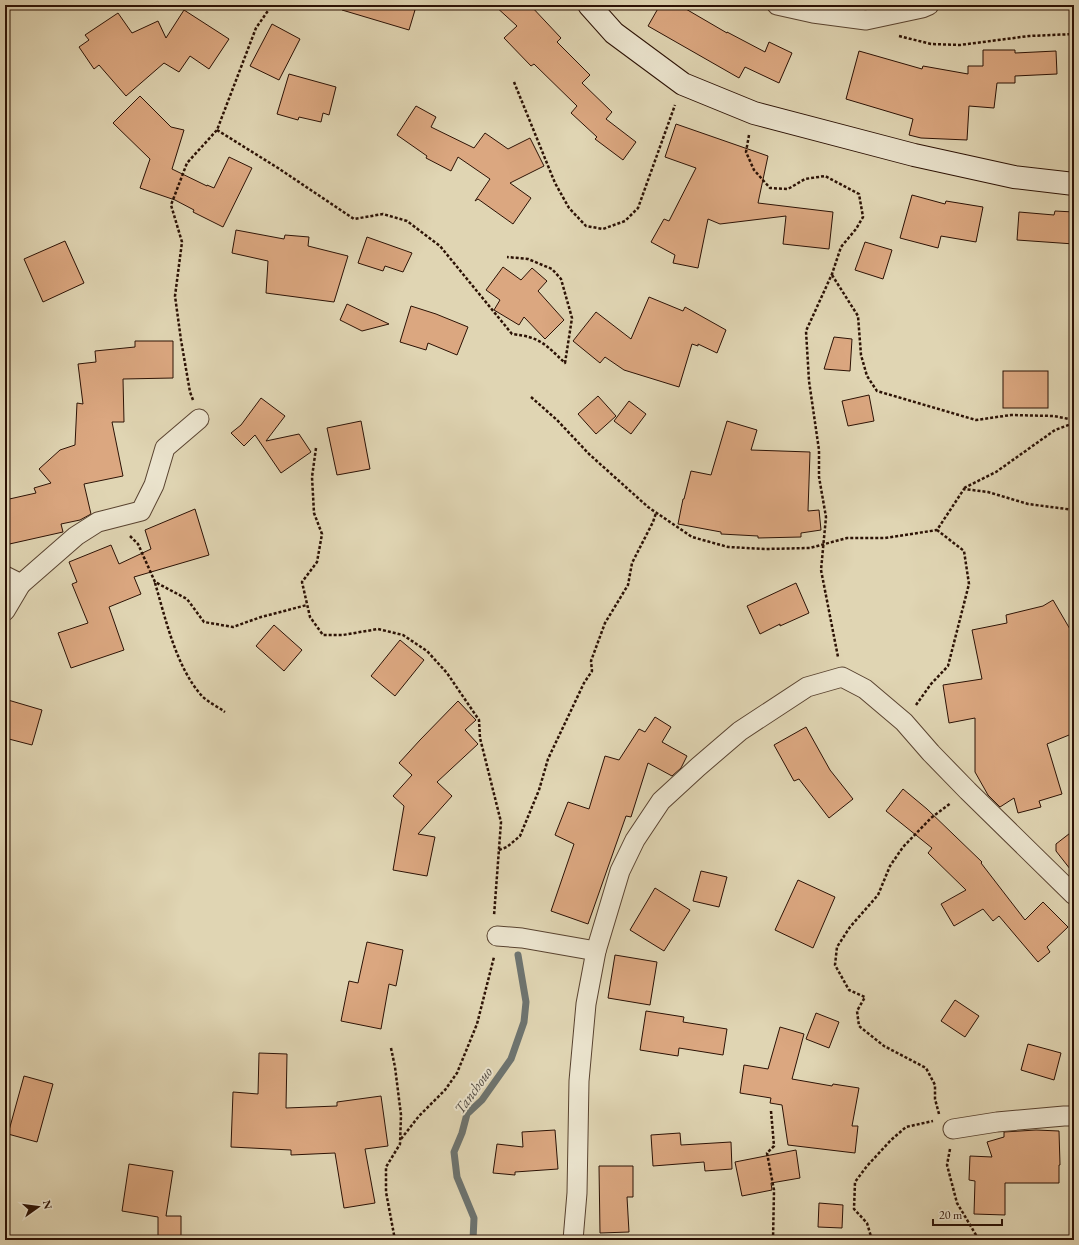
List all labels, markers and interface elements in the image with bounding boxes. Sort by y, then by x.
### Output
water label: Tanchouo [450,1063,497,1117]
north arrow [18,1187,58,1227]
text: N [40,1199,56,1211]
scale bar [933,1201,1002,1227]
text: 20 m [939,1207,963,1223]

